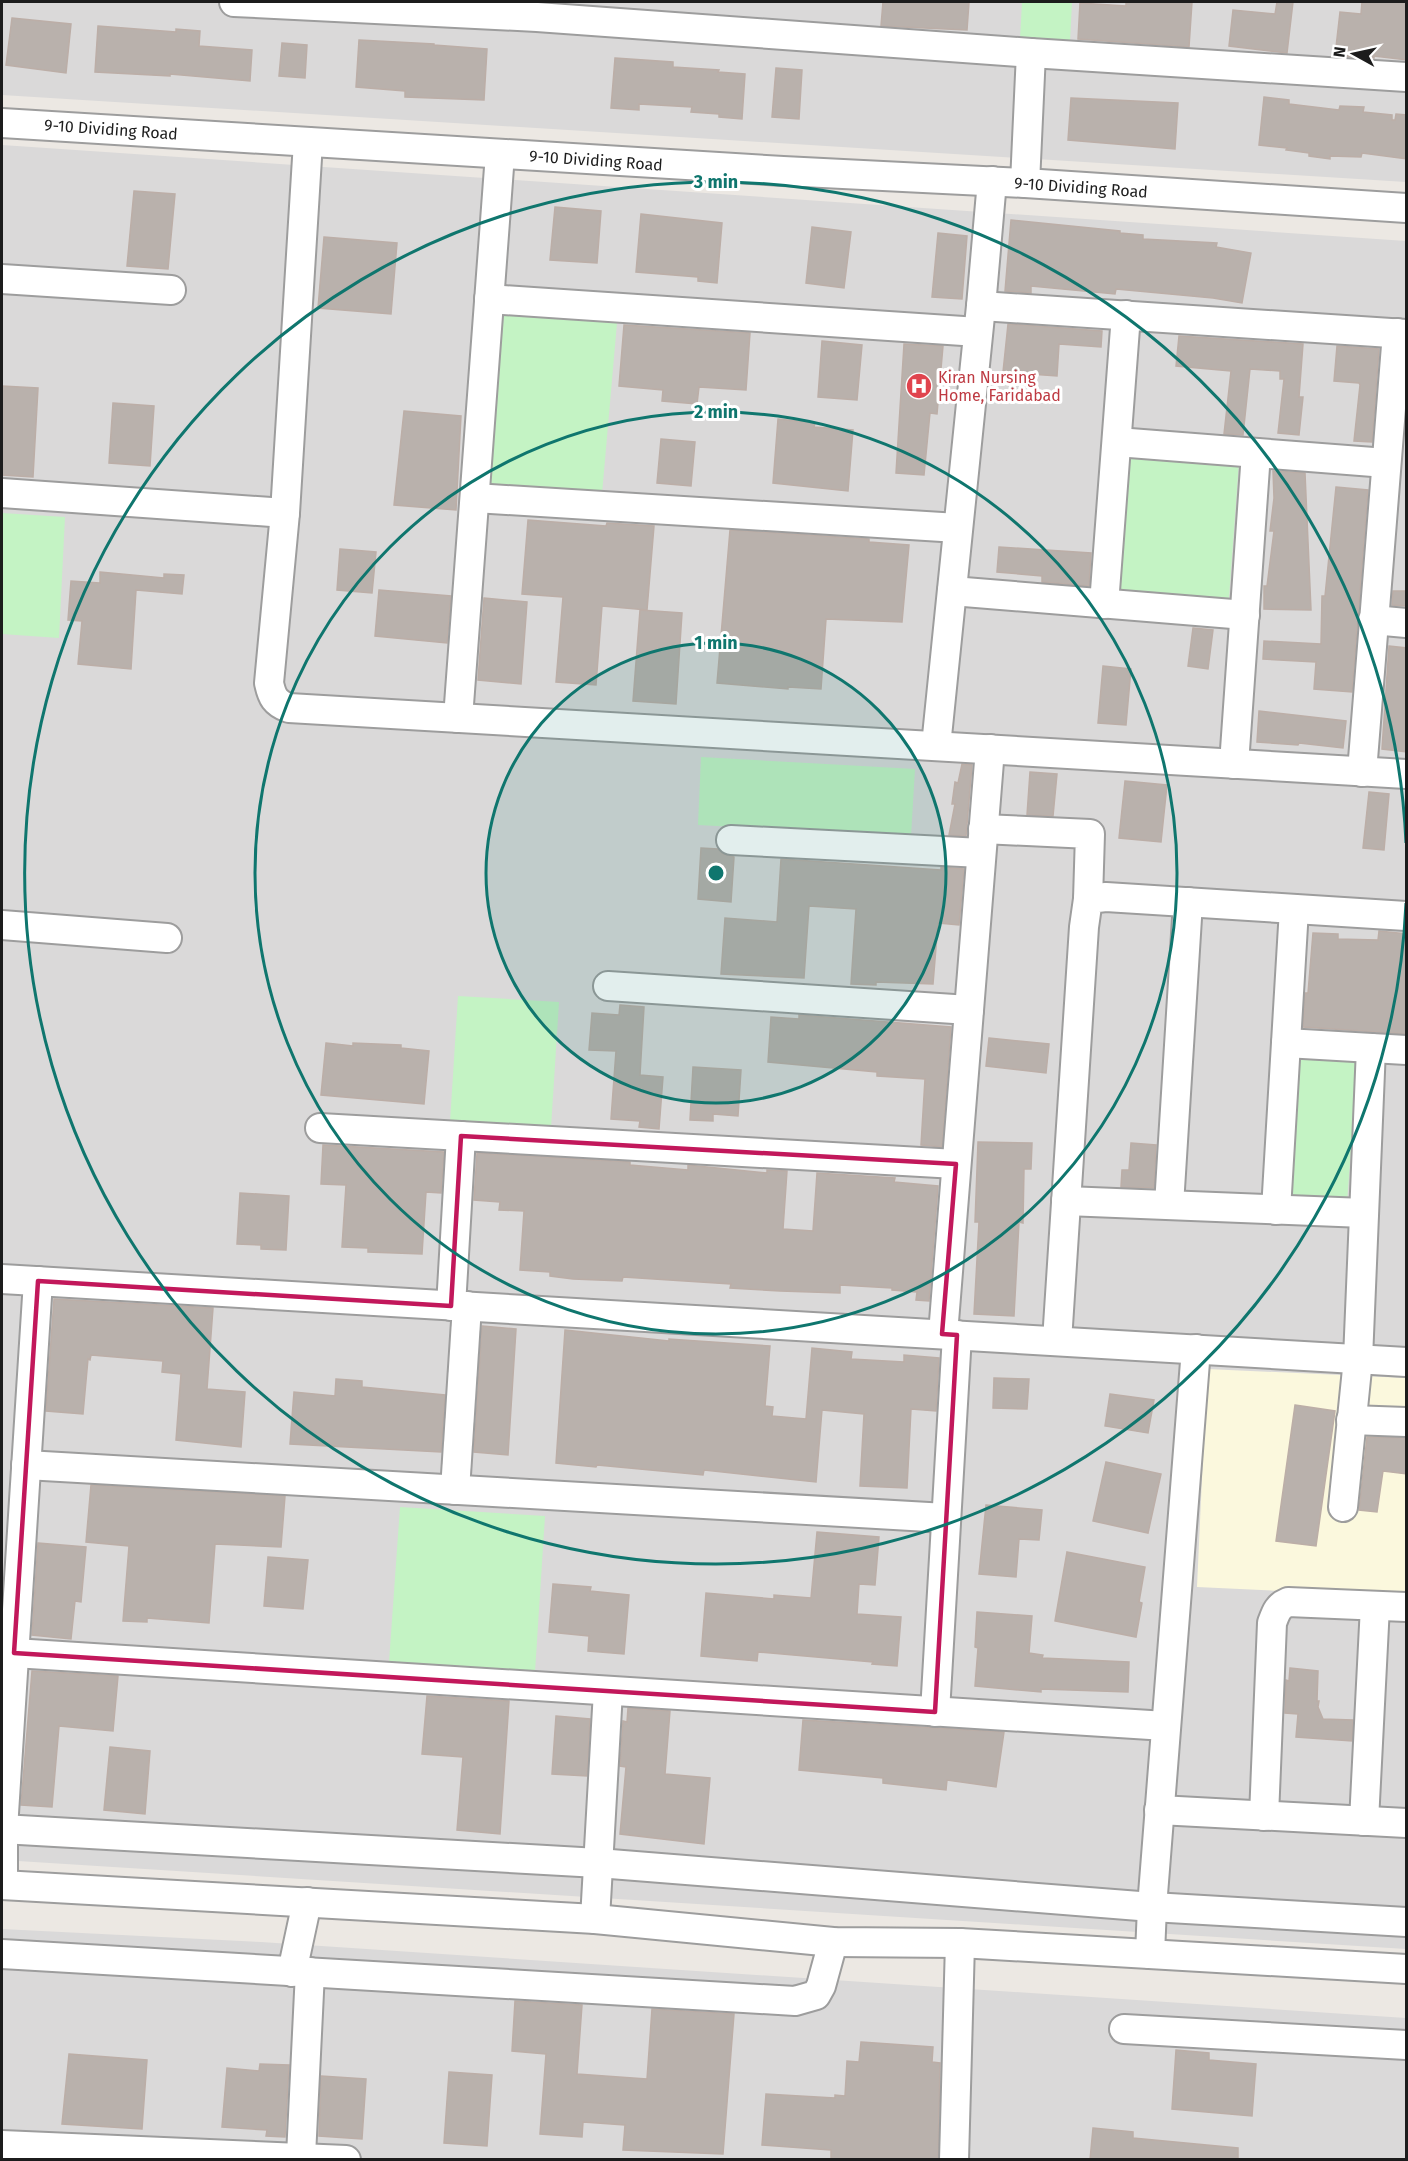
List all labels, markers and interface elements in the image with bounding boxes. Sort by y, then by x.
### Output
north arrow [1324,24,1384,84]
text: N [1329,45,1350,59]
street label: 9-10 Dividing Road [43,115,178,144]
street label: 9-10 Dividing Road [528,146,663,175]
text: 3 min [693,171,738,193]
street label: 9-10 Dividing Road [1013,173,1148,202]
place label: Kiran Nursing Home, Faridabad [938,368,1061,405]
hospital icon: Kiran Nursing Home, Faridabad [904,371,934,401]
text: 2 min [694,401,738,423]
text: 1 min [694,632,738,654]
centre of rings [706,863,726,883]

